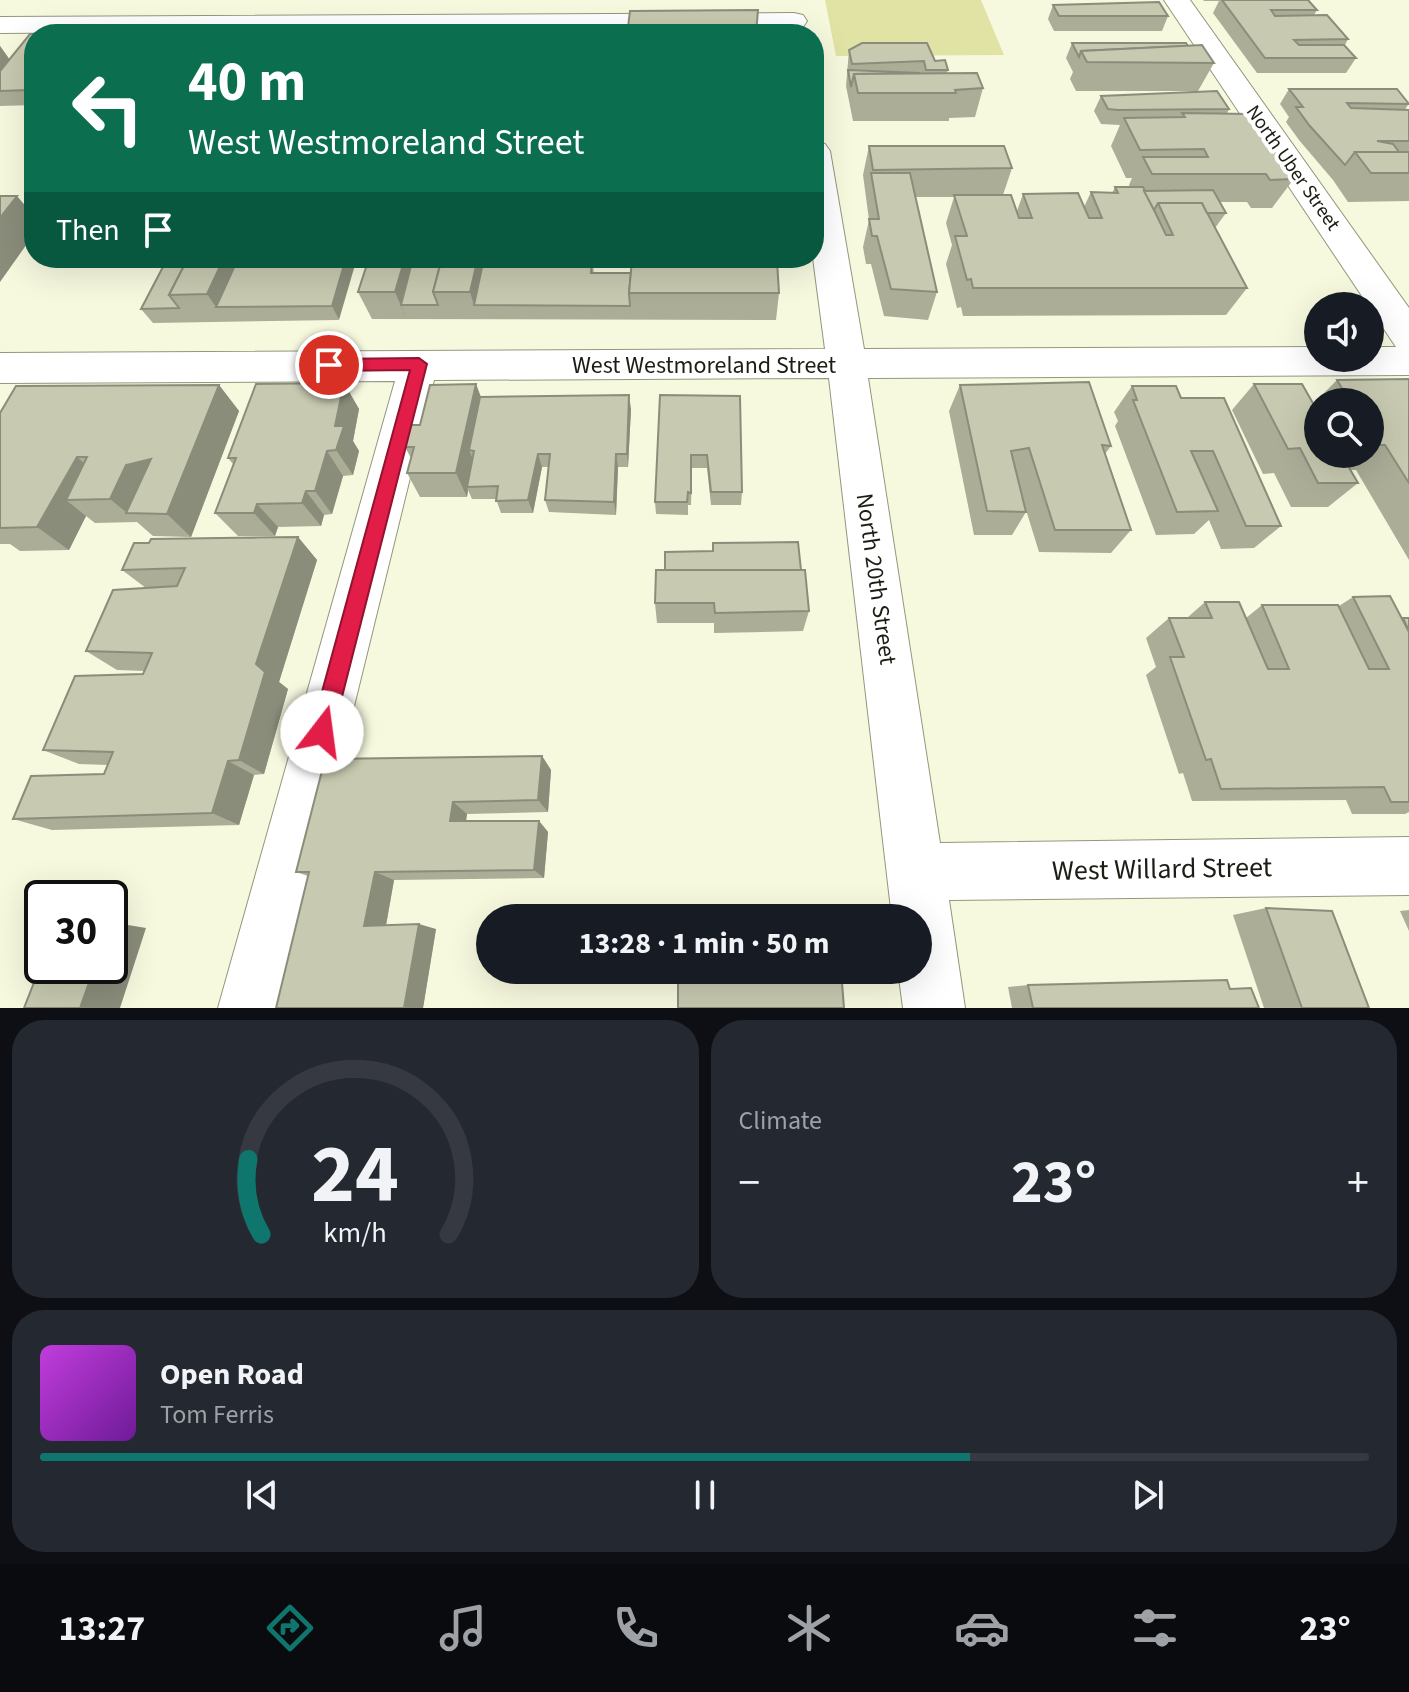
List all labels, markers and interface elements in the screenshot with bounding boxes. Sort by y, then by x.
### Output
text: 40 m [188,43,306,122]
icon: left [56,56,160,160]
street label: North Uber Street [1239,100,1347,237]
text: West Westmoreland Street [188,117,584,168]
icon: arrive [136,208,180,252]
text: Then [56,209,120,252]
map controls [1304,292,1384,468]
button: sound [1304,292,1384,372]
pin [295,331,363,399]
icon: arrive [307,343,351,387]
street label: West Westmoreland Street [572,348,836,383]
button: search [1304,388,1384,468]
street label: North 20th Street [847,491,905,667]
position arrow [280,690,364,774]
street label: West Willard Street [1052,847,1273,891]
speed limit sign: 30 [24,880,128,984]
text: 13:28 · 1 min · 50 m [579,922,829,965]
text: Climate [739,1102,822,1139]
text: 24 [311,1116,399,1234]
text: 23° [1011,1141,1096,1226]
text: − [739,1152,760,1215]
text: + [1347,1152,1369,1215]
text: km/h [324,1213,387,1253]
text: Open Road [160,1353,304,1396]
text: Tom Ferris [160,1396,274,1433]
icon: previous [240,1473,284,1517]
icon: pause [683,1473,727,1517]
icon: next [1126,1473,1170,1517]
icon: directions [262,1600,318,1656]
icon: music [435,1600,491,1656]
icon: phone [608,1600,664,1656]
icon: climate [781,1600,837,1656]
icon: car [954,1600,1010,1656]
icon: filters [1127,1600,1183,1656]
text: 13:27 [58,1603,145,1654]
text: 23° [1299,1603,1351,1654]

